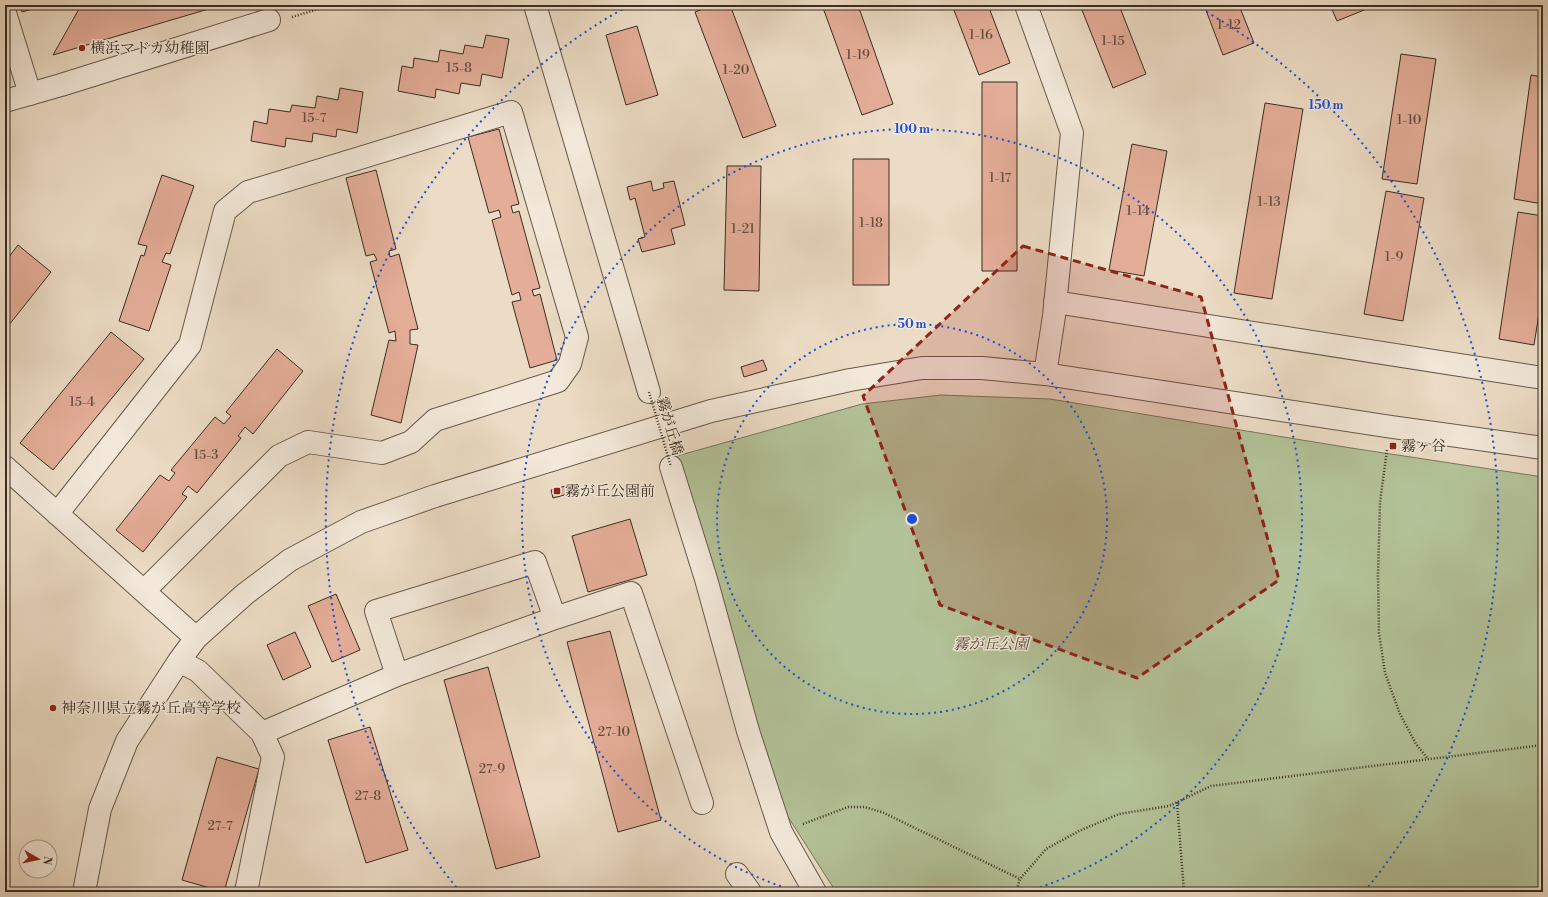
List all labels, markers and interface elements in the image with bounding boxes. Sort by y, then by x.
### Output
house number: 1-12 [1217,17,1241,33]
house number: 1-16 [969,27,993,43]
house number: 1-15 [1101,33,1125,49]
place label: 横浜マドカ幼稚園 [90,39,210,58]
marker: 横浜マドカ幼稚園 [77,43,87,53]
house number: 1-19 [846,47,870,63]
house number: 15-8 [446,60,472,76]
house number: 1-20 [723,62,750,78]
text: 150 m [1309,98,1343,113]
house number: 15-7 [302,110,327,126]
house number: 1-10 [1397,112,1422,128]
text: 100 m [894,122,930,137]
house number: 1-17 [989,170,1012,186]
house number: 1-13 [1257,194,1281,210]
house number: 1-14 [1126,203,1150,219]
house number: 1-18 [859,215,883,231]
house number: 1-21 [731,221,755,237]
house number: 1-9 [1385,249,1403,265]
text: 50 m [897,317,927,332]
house number: 15-4 [69,394,95,410]
street label: 霧が丘橋 [652,395,687,458]
place label: 霧ヶ谷 [1401,437,1446,456]
marker: 霧ヶ谷 [1388,441,1398,451]
house number: 15-3 [193,447,219,463]
place label: 霧が丘公園前 [565,482,655,501]
marker: 霧が丘公園前 [552,486,562,496]
centre of rings [905,512,919,526]
park label: 霧が丘公園 [953,635,1031,654]
place label: 神奈川県立霧が丘高等学校 [61,699,241,718]
marker: 神奈川県立霧が丘高等学校 [48,703,58,713]
house number: 27-10 [598,724,631,740]
house number: 27-9 [479,761,505,777]
house number: 27-8 [355,788,381,804]
house number: 27-7 [207,818,233,834]
north arrow [18,839,58,879]
text: N [39,855,54,866]

